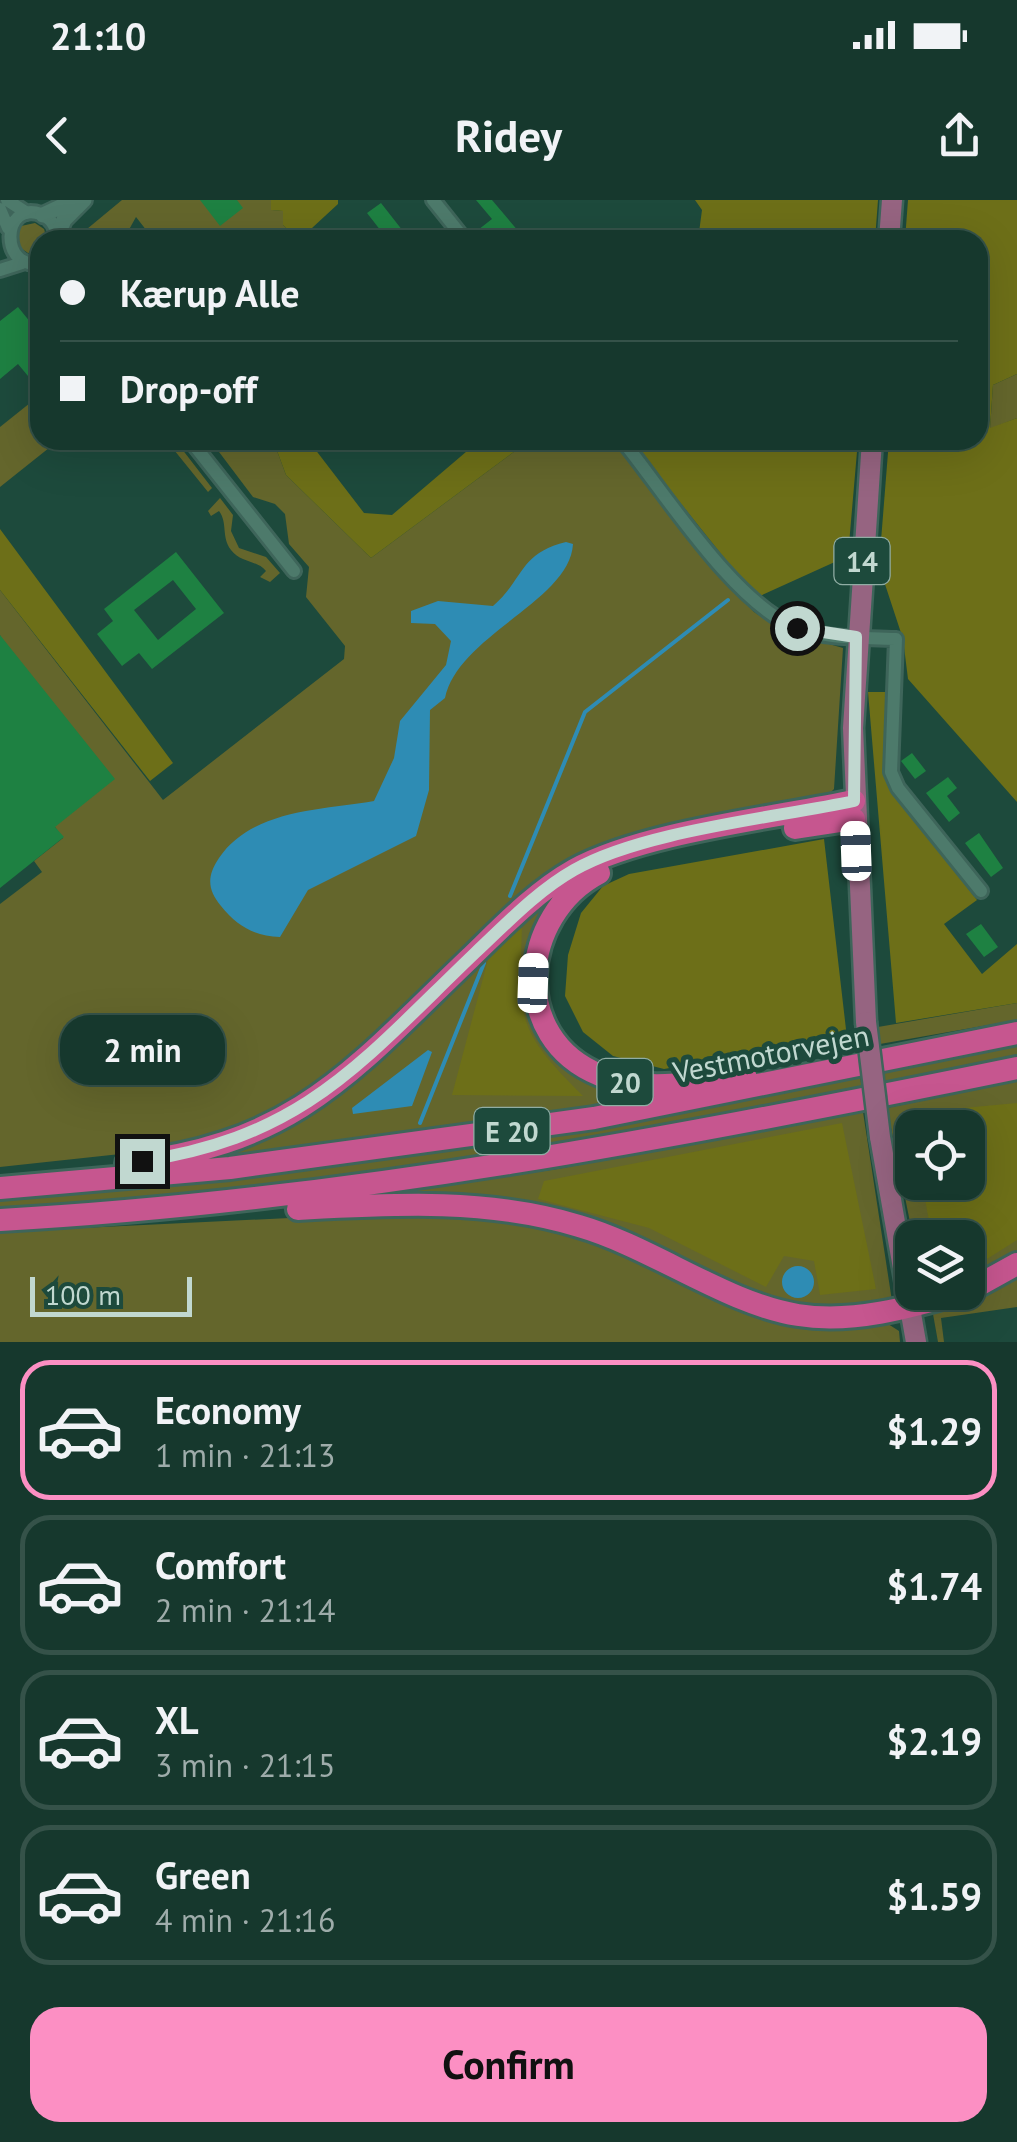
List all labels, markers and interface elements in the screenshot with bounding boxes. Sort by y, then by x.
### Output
text: 21:10 [50,11,146,60]
text: Ridey [455,106,562,164]
icon: back [30,108,85,163]
icon: share [932,108,987,163]
text: Kærup Alle [120,268,300,317]
text: Drop-off [120,364,257,413]
road number: 14 [834,538,890,584]
route start [775,606,820,651]
car [840,820,872,882]
car [517,952,549,1014]
street label: Vestmotorvejen [669,1015,872,1091]
callout: 2 min [59,1016,224,1086]
text: 2 min [103,1029,182,1071]
road number: 20 [598,1059,652,1105]
road number: E 20 [474,1108,550,1154]
map controls [895,1110,985,1310]
button: locate [895,1110,985,1200]
route end [120,1139,165,1184]
button: layers [895,1220,985,1310]
scale bar [30,1272,192,1316]
text: 100 m [45,1276,121,1313]
icon: car [35,1385,125,1475]
text: Economy [155,1385,301,1434]
text: $1.29 [886,1406,982,1455]
text: 1 min · 21:13 [155,1434,335,1476]
icon: car [35,1540,125,1630]
text: Comfort [155,1540,286,1589]
text: $1.74 [886,1561,982,1610]
text: 2 min · 21:14 [155,1589,335,1631]
icon: car [35,1695,125,1785]
text: XL [155,1695,199,1744]
text: $2.19 [886,1716,982,1765]
text: 3 min · 21:15 [155,1744,335,1786]
icon: car [35,1850,125,1940]
text: Green [155,1850,251,1899]
text: $1.59 [886,1871,982,1920]
text: 4 min · 21:16 [155,1899,335,1941]
button: Confirm [30,2007,987,2122]

